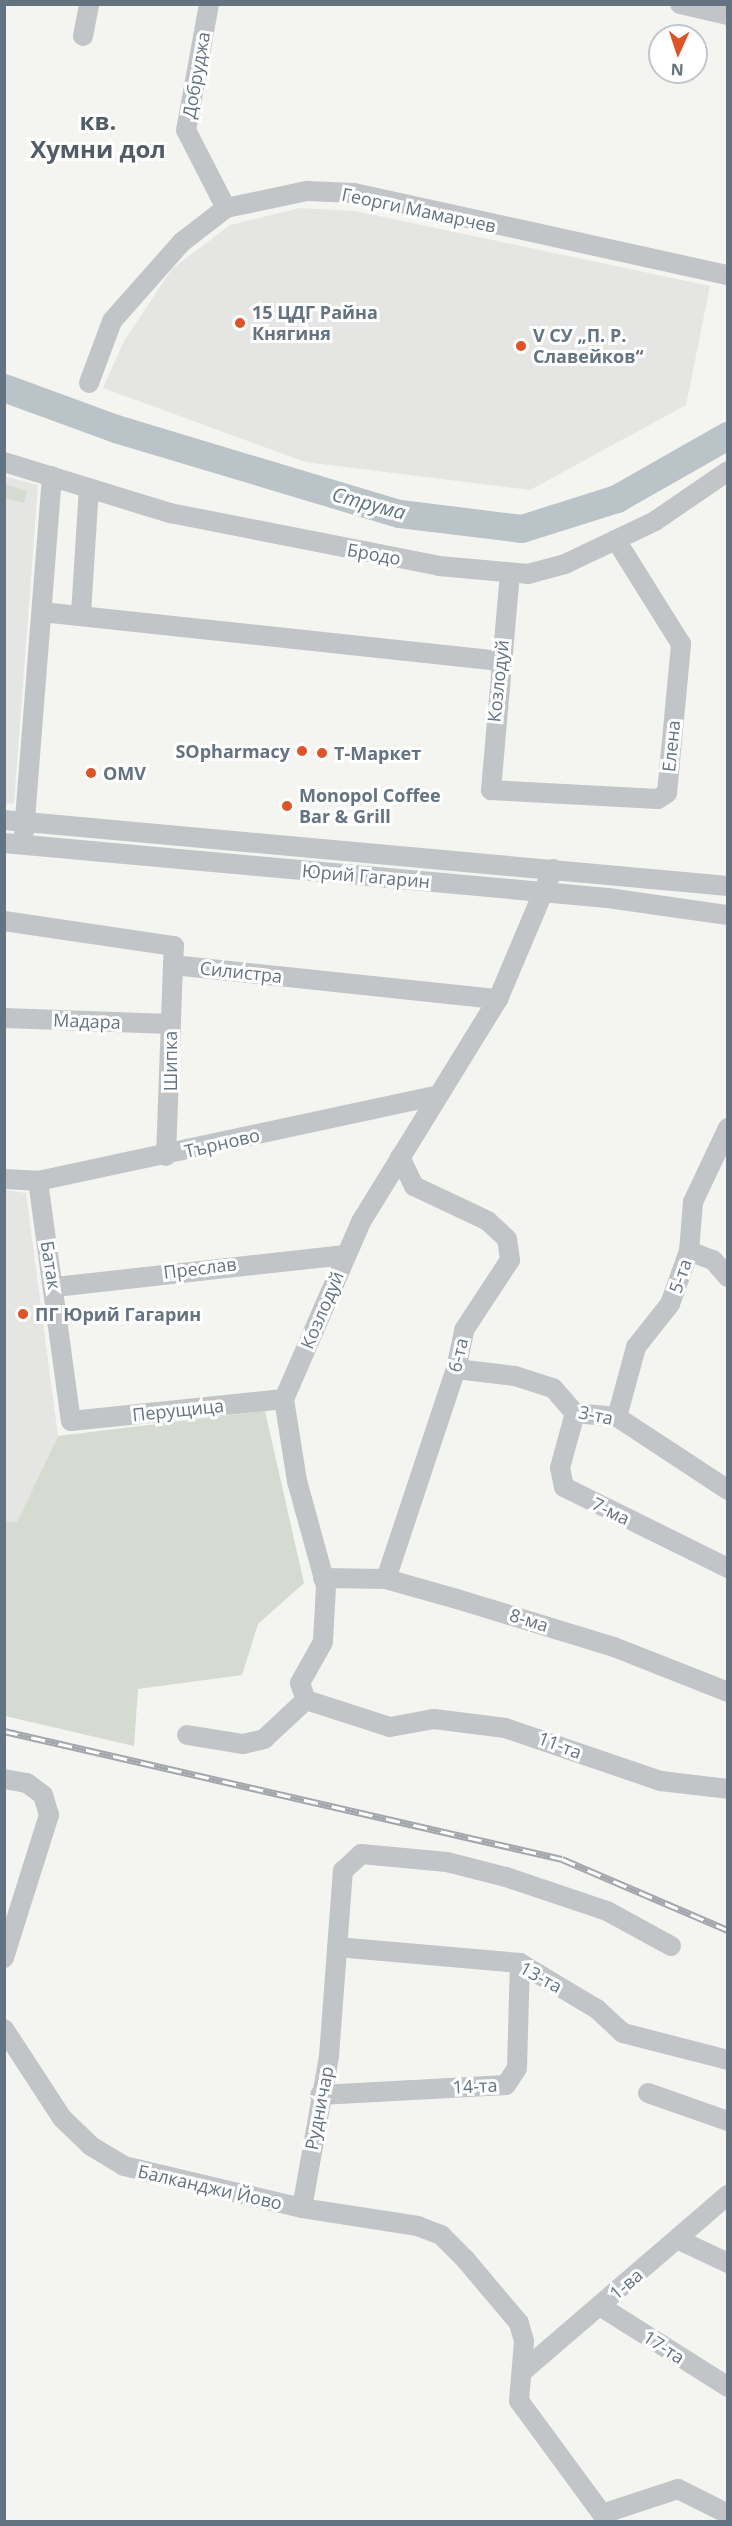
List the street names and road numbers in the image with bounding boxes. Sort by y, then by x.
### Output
street label: Добруджа [178,30,214,120]
street label: Георги Мамарчев [340,183,498,237]
street label: Бродо [346,539,402,569]
street label: Козлодуй [483,639,513,723]
street label: Елена [658,719,684,773]
street label: Юрий Гагарин [301,860,431,892]
street label: Силистра [199,957,283,987]
street label: Мадара [53,1009,121,1033]
street label: Шипка [159,1031,181,1091]
street label: Търново [182,1124,262,1162]
street label: Батак [37,1239,65,1291]
street label: Преслав [162,1253,238,1283]
street label: 5-та [664,1256,696,1296]
street label: Козлодуй [296,1268,348,1352]
street label: 6-та [444,1336,472,1374]
street label: Перущица [131,1394,225,1426]
street label: 3-та [577,1401,615,1429]
street label: 7-ма [589,1493,633,1529]
street label: 8-ма [507,1604,551,1636]
street label: 11-та [535,1727,585,1763]
street label: 13-та [516,1957,566,1997]
street label: Рудничар [300,2064,338,2152]
street label: 14-та [452,2074,498,2098]
street label: Балканджи Йово [136,2160,284,2214]
street label: 1-ва [605,2264,647,2304]
street label: 17-та [639,2326,689,2368]

